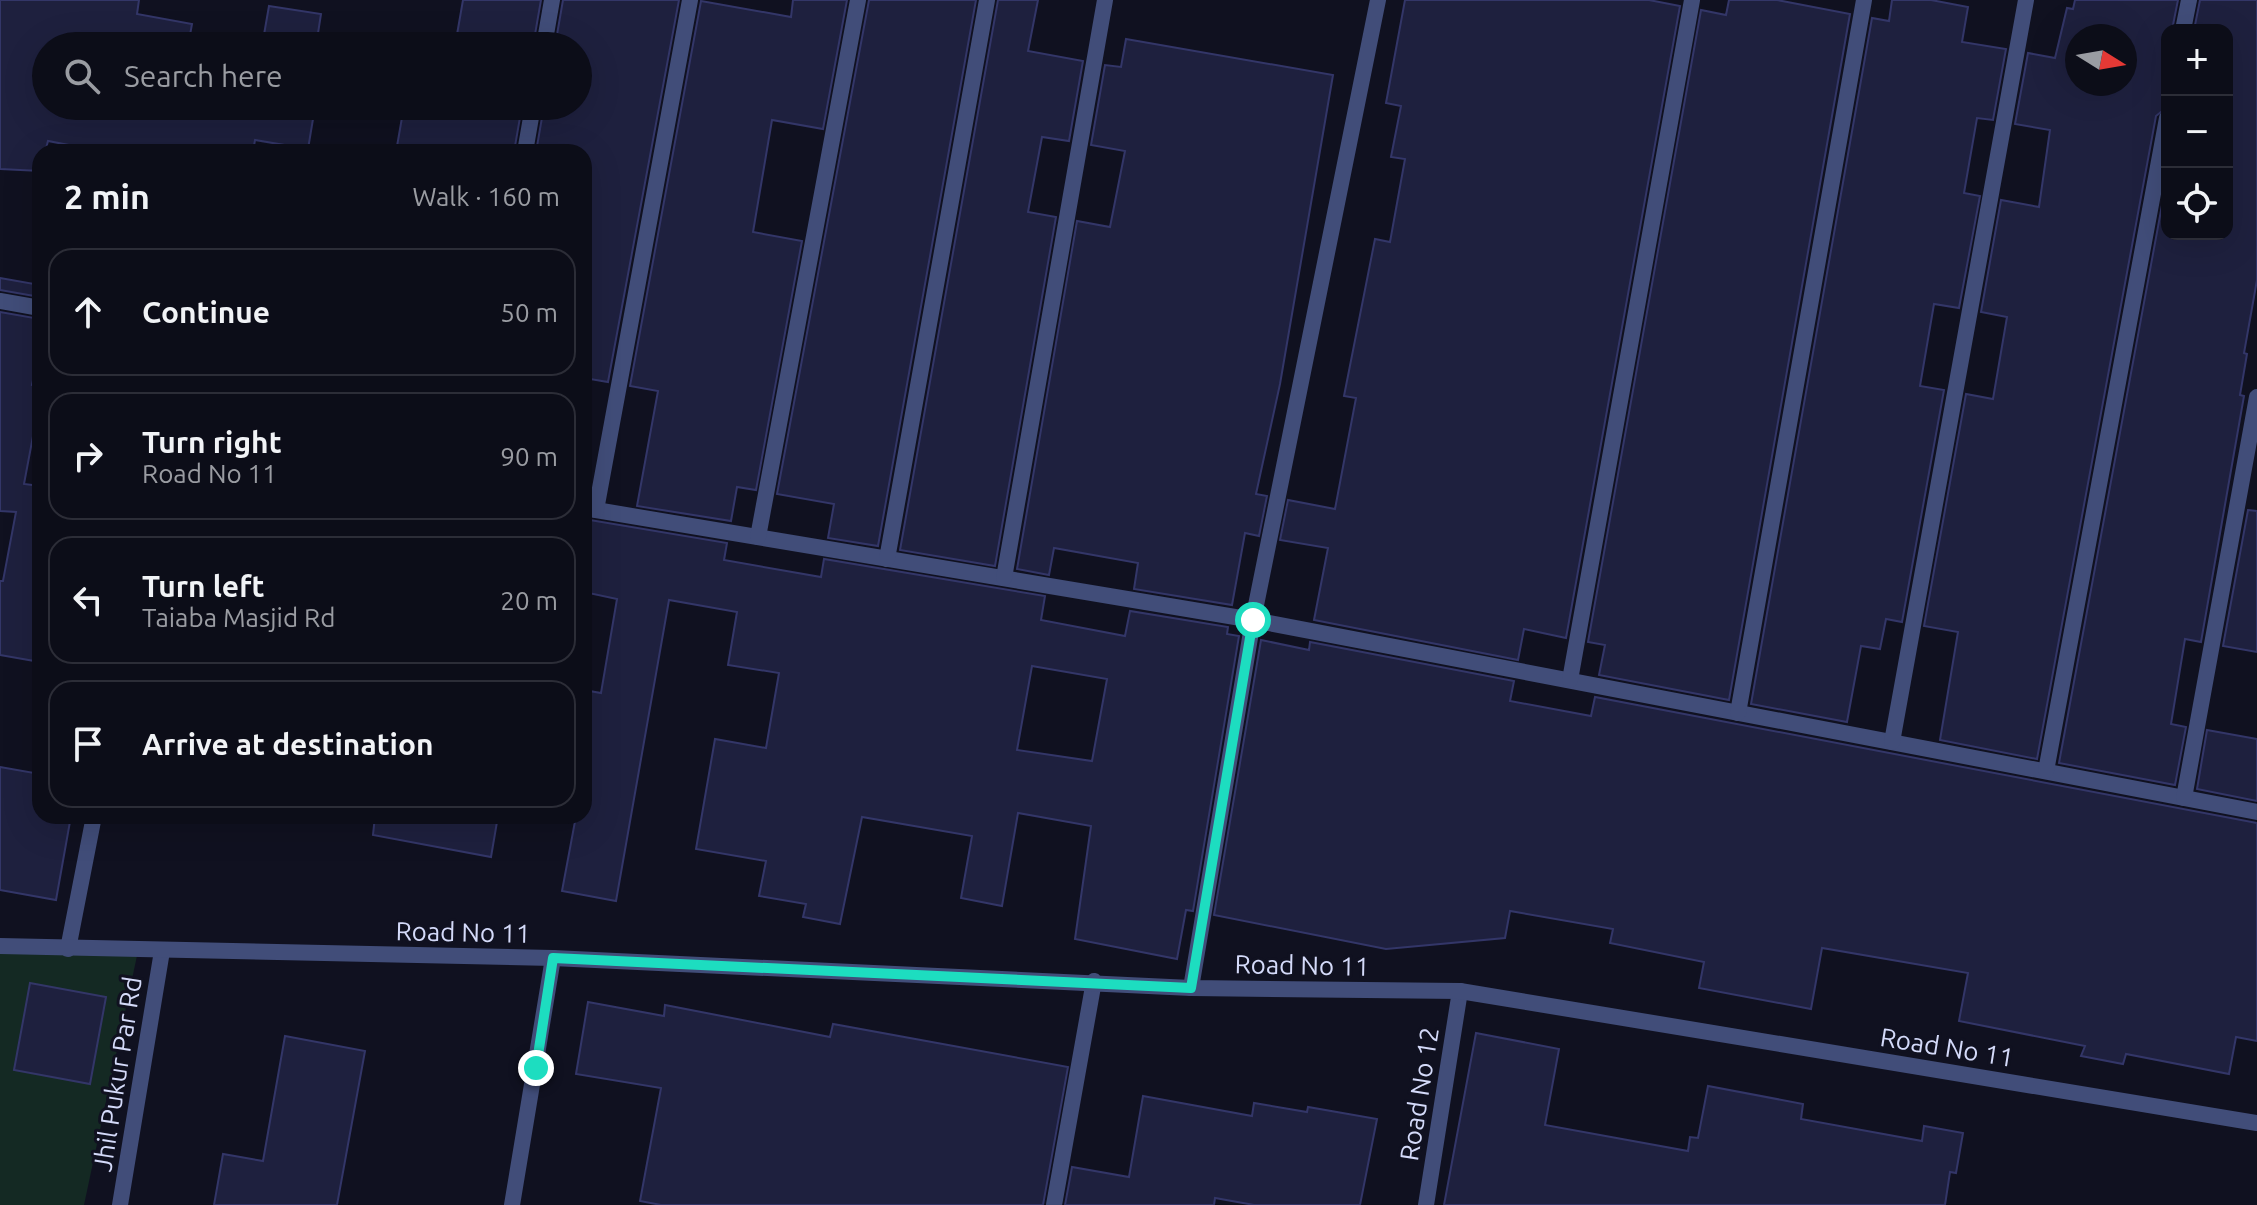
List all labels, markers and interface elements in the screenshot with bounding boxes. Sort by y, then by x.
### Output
north arrow [2065,24,2137,96]
map controls [2161,24,2233,240]
button: + [2161,24,2233,96]
search box [32,32,592,120]
icon: search [60,54,104,98]
text: Search here [124,59,283,93]
button: − [2161,96,2233,168]
button: locate [2161,168,2233,240]
text: 2 min [64,177,150,215]
text: Walk · 160 m [412,182,560,211]
icon: ahead [66,290,110,334]
text: Continue [142,295,270,329]
text: 50 m [500,298,558,327]
text: Turn right [142,425,282,459]
icon: right [66,434,110,478]
text: 90 m [500,442,558,471]
text: Road No 11 [142,459,277,488]
text: Turn left [142,569,264,603]
icon: left [66,578,110,622]
text: 20 m [500,586,558,615]
route start [1235,602,1271,638]
text: Taiaba Masjid Rd [142,603,335,632]
icon: arrive [66,722,110,766]
text: Arrive at destination [142,727,434,761]
street label: Road No 11 [395,916,531,948]
street label: Road No 11 [1234,949,1370,981]
street label: Jhil Pukur Par Rd [87,975,147,1173]
street label: Road No 11 [1878,1022,2016,1072]
street label: Road No 12 [1394,1025,1444,1163]
route end [518,1050,554,1086]

